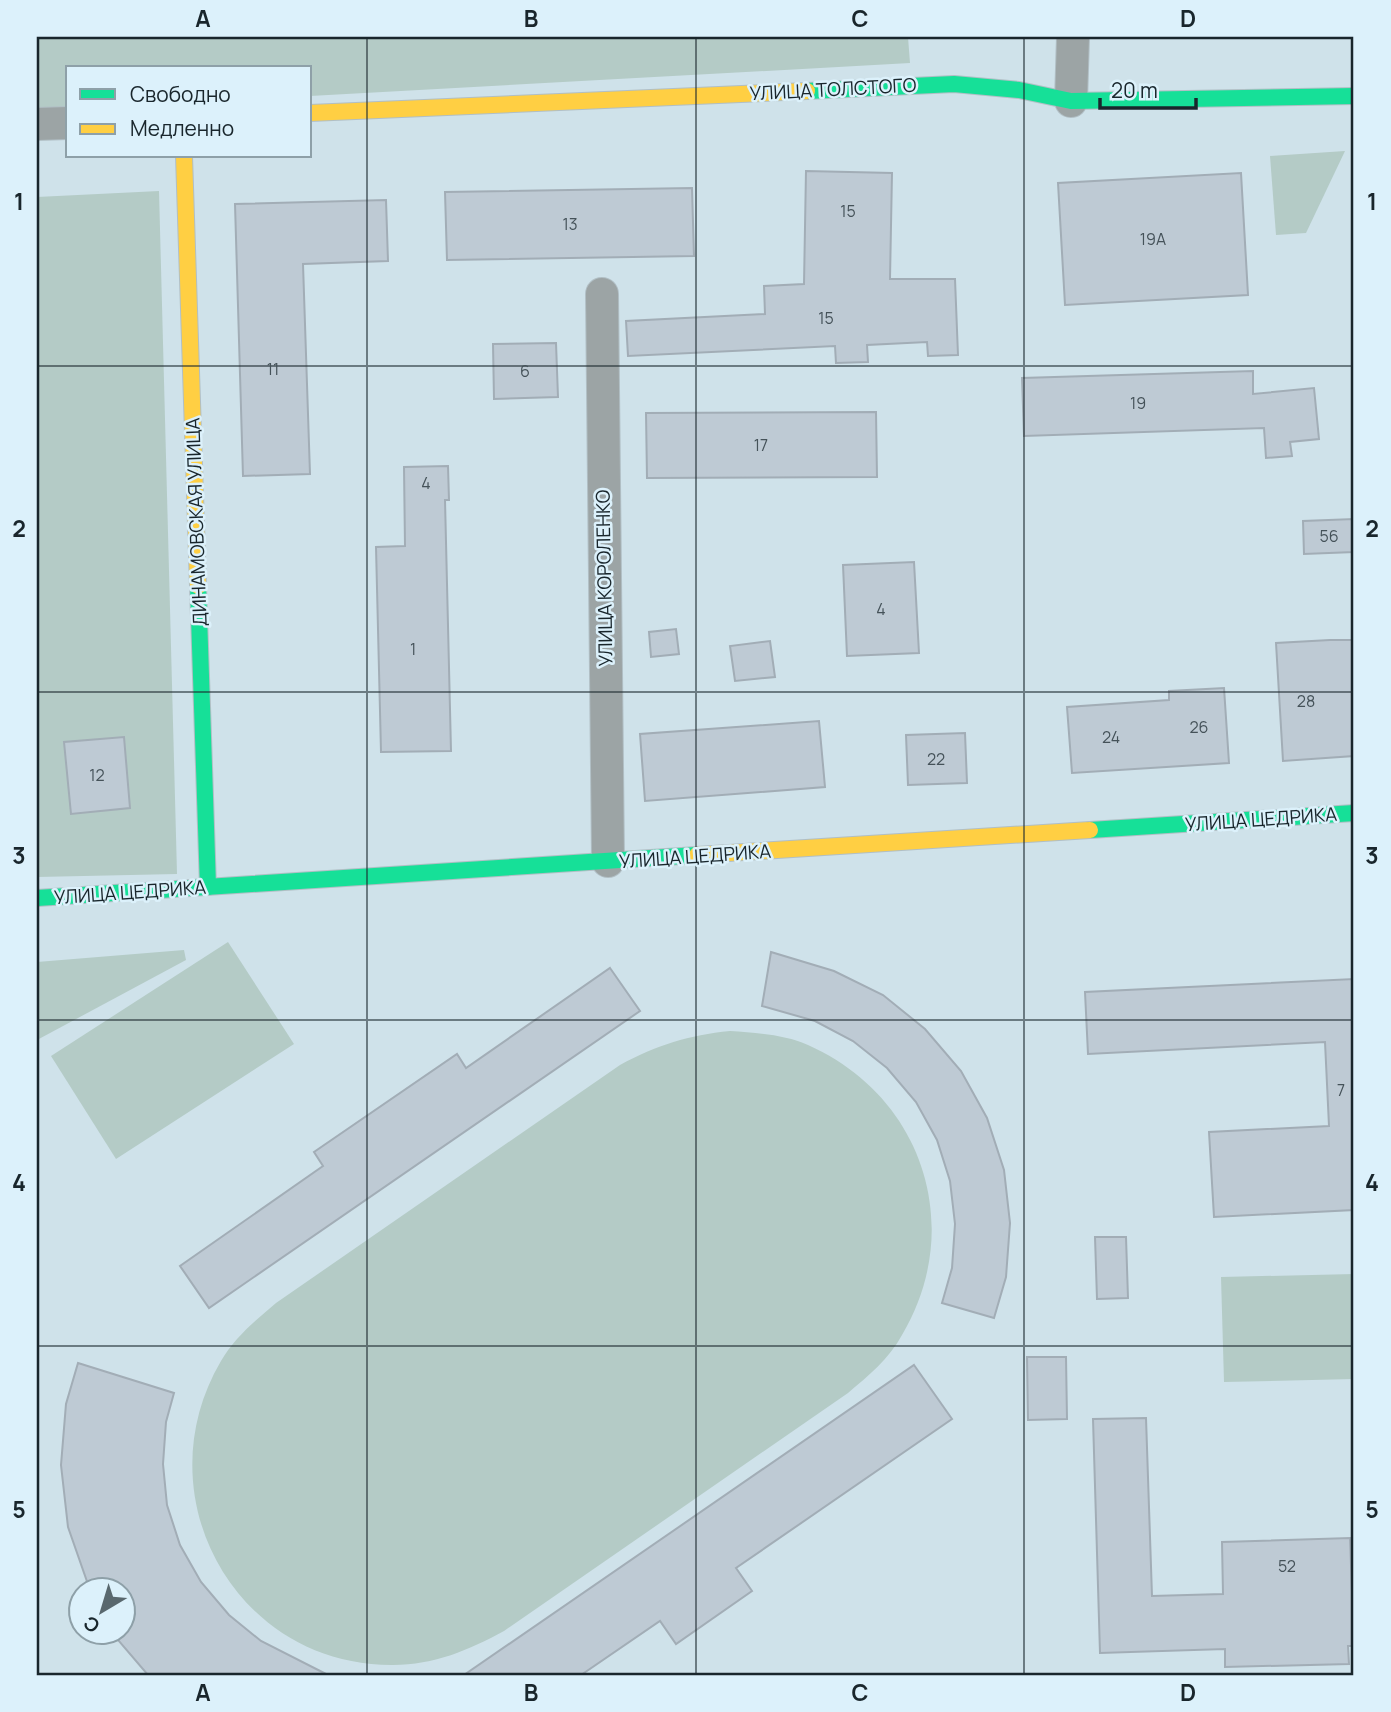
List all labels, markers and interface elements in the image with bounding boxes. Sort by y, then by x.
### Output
text: A [195,2,211,34]
text: B [524,2,538,34]
text: C [852,2,869,34]
text: D [1180,2,1196,34]
legend [66,66,312,158]
scale bar [1100,66,1197,110]
street label: УЛИЦА ТОЛСТОГО [749,72,917,106]
text: 20 m [1111,76,1158,104]
text: Свободно [130,80,231,108]
text: Медленно [130,114,234,142]
text: 1 [14,185,24,217]
text: 1 [1367,185,1377,217]
house number: 15 [840,200,856,222]
house number: 13 [562,213,578,235]
house number: 19А [1140,228,1166,250]
house number: 15 [818,307,834,329]
house number: 11 [267,358,279,380]
house number: 6 [520,360,530,382]
house number: 19 [1130,392,1146,414]
street label: ДИНАМОВСКАЯ УЛИЦА [179,417,213,627]
house number: 17 [754,434,768,456]
house number: 4 [421,472,431,494]
street label: УЛИЦА КОРОЛЕНКО [589,489,619,667]
text: 2 [12,512,26,544]
text: 2 [1365,512,1379,544]
house number: 56 [1319,525,1339,547]
house number: 4 [876,598,886,620]
house number: 1 [410,638,416,660]
house number: 28 [1297,690,1315,712]
house number: 26 [1189,716,1209,738]
house number: 24 [1102,726,1120,748]
house number: 22 [927,748,945,770]
house number: 12 [89,764,105,786]
street label: УЛИЦА ЦЕДРИКА [1184,801,1338,837]
street label: УЛИЦА ЦЕДРИКА [618,838,772,874]
text: 3 [12,839,26,871]
text: 3 [1365,839,1379,871]
street label: УЛИЦА ЦЕДРИКА [53,874,207,910]
house number: 7 [1337,1079,1345,1101]
text: 4 [12,1166,26,1198]
text: 4 [1365,1166,1379,1198]
text: 5 [12,1493,26,1525]
text: 5 [1365,1493,1379,1525]
house number: 52 [1278,1555,1296,1577]
north arrow [66,1576,136,1646]
text: С [78,1610,105,1639]
text: A [195,1676,211,1708]
text: B [524,1676,538,1708]
text: C [852,1676,869,1708]
text: D [1180,1676,1196,1708]

